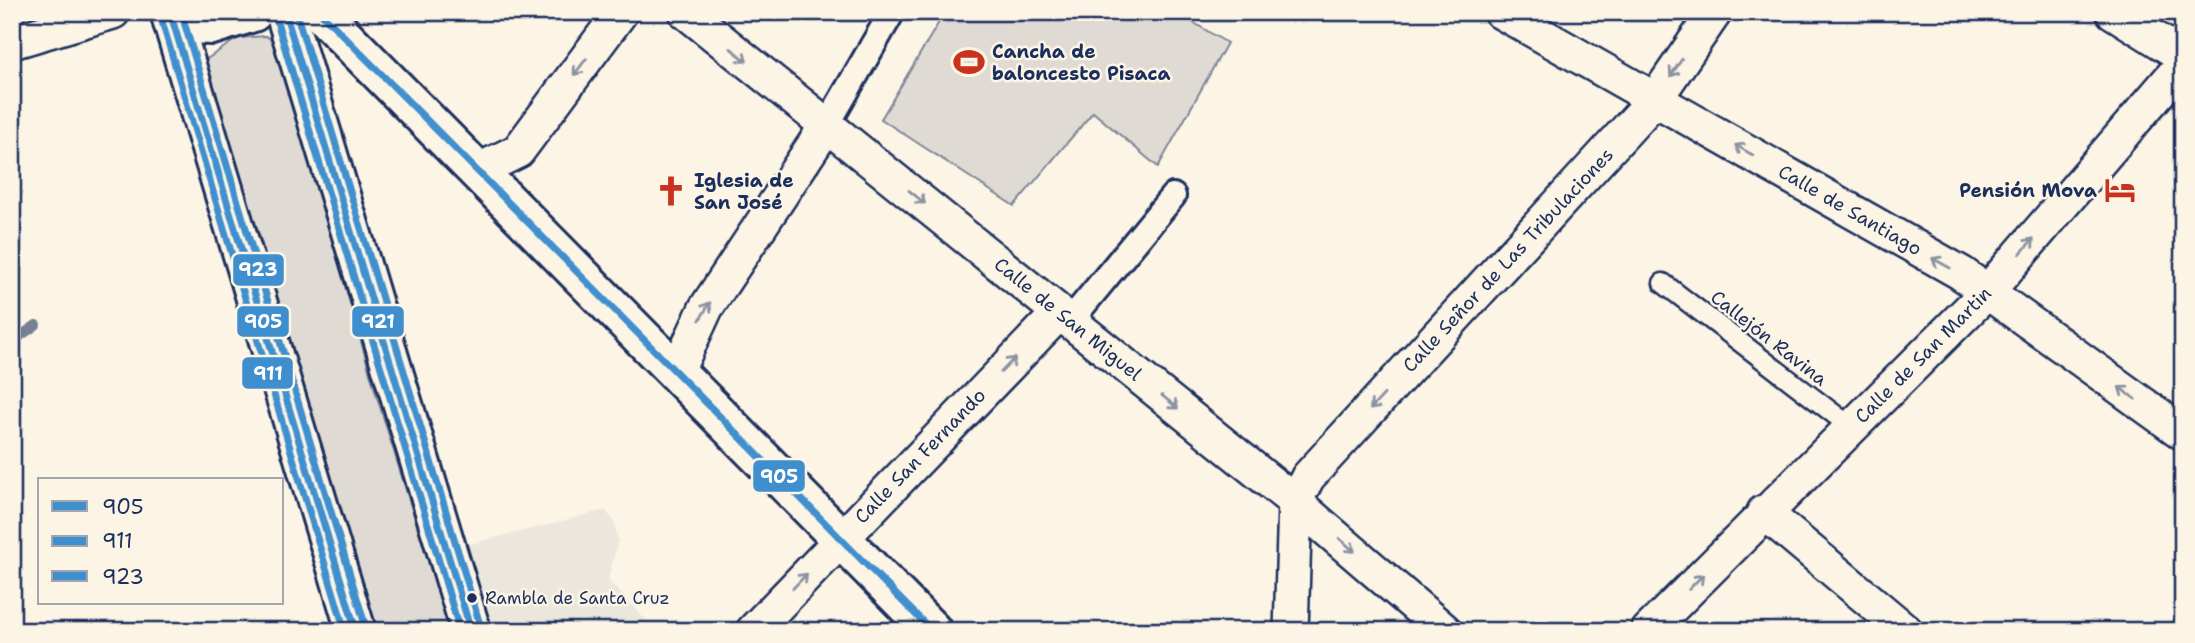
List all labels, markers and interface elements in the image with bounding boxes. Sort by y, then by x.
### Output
place label: Cancha de baloncesto Pisaca [992,39,1170,86]
sports icon: Cancha de baloncesto Pisaca [952,45,986,79]
one-way arrow [730,47,748,62]
one-way arrow [573,57,587,76]
one-way arrow [1669,58,1683,78]
street label: Calle Señor de Las Tribulaciones [1397,142,1619,378]
one-way arrow [1734,142,1754,156]
street label: Calle de Santiago [1774,159,1926,261]
place label: Iglesia de San José [694,168,794,215]
hotel icon: Pensión Mova [2103,173,2137,207]
church icon: Iglesia de San José [654,174,688,208]
place label: Pensión Mova [1959,178,2097,203]
one-way arrow [907,190,925,205]
one-way arrow [2019,237,2035,255]
street label: Calle de San Miguel [989,252,1147,386]
line badge: 923 [232,253,285,287]
one-way arrow [1932,256,1952,270]
text: 923 [238,257,278,282]
street label: Calle de San Martin [1849,281,1997,429]
street label: Callejón Ravina [1705,285,1833,392]
one-way arrow [698,301,712,321]
line badge: 905 [236,305,290,338]
line badge: 921 [351,305,405,338]
text: 905 [244,309,282,334]
text: 921 [361,309,395,334]
line badge: 911 [241,356,294,390]
one-way arrow [1000,356,1017,373]
text: 911 [253,361,283,386]
street label: Calle San Fernando [849,383,991,529]
one-way arrow [2118,386,2137,401]
one-way arrow [1369,393,1385,411]
one-way arrow [1160,394,1179,409]
line badge: 905 [752,459,806,493]
text: 905 [760,464,798,489]
legend [38,478,284,604]
text: 905 [102,493,144,521]
text: 911 [102,527,133,555]
one-way arrow [1337,537,1355,553]
text: 923 [102,563,144,591]
one-way arrow [791,573,808,590]
one-way arrow [1687,574,1704,591]
place label: Rambla de Santa Cruz [485,587,670,609]
marker: Rambla de Santa Cruz [465,591,479,605]

